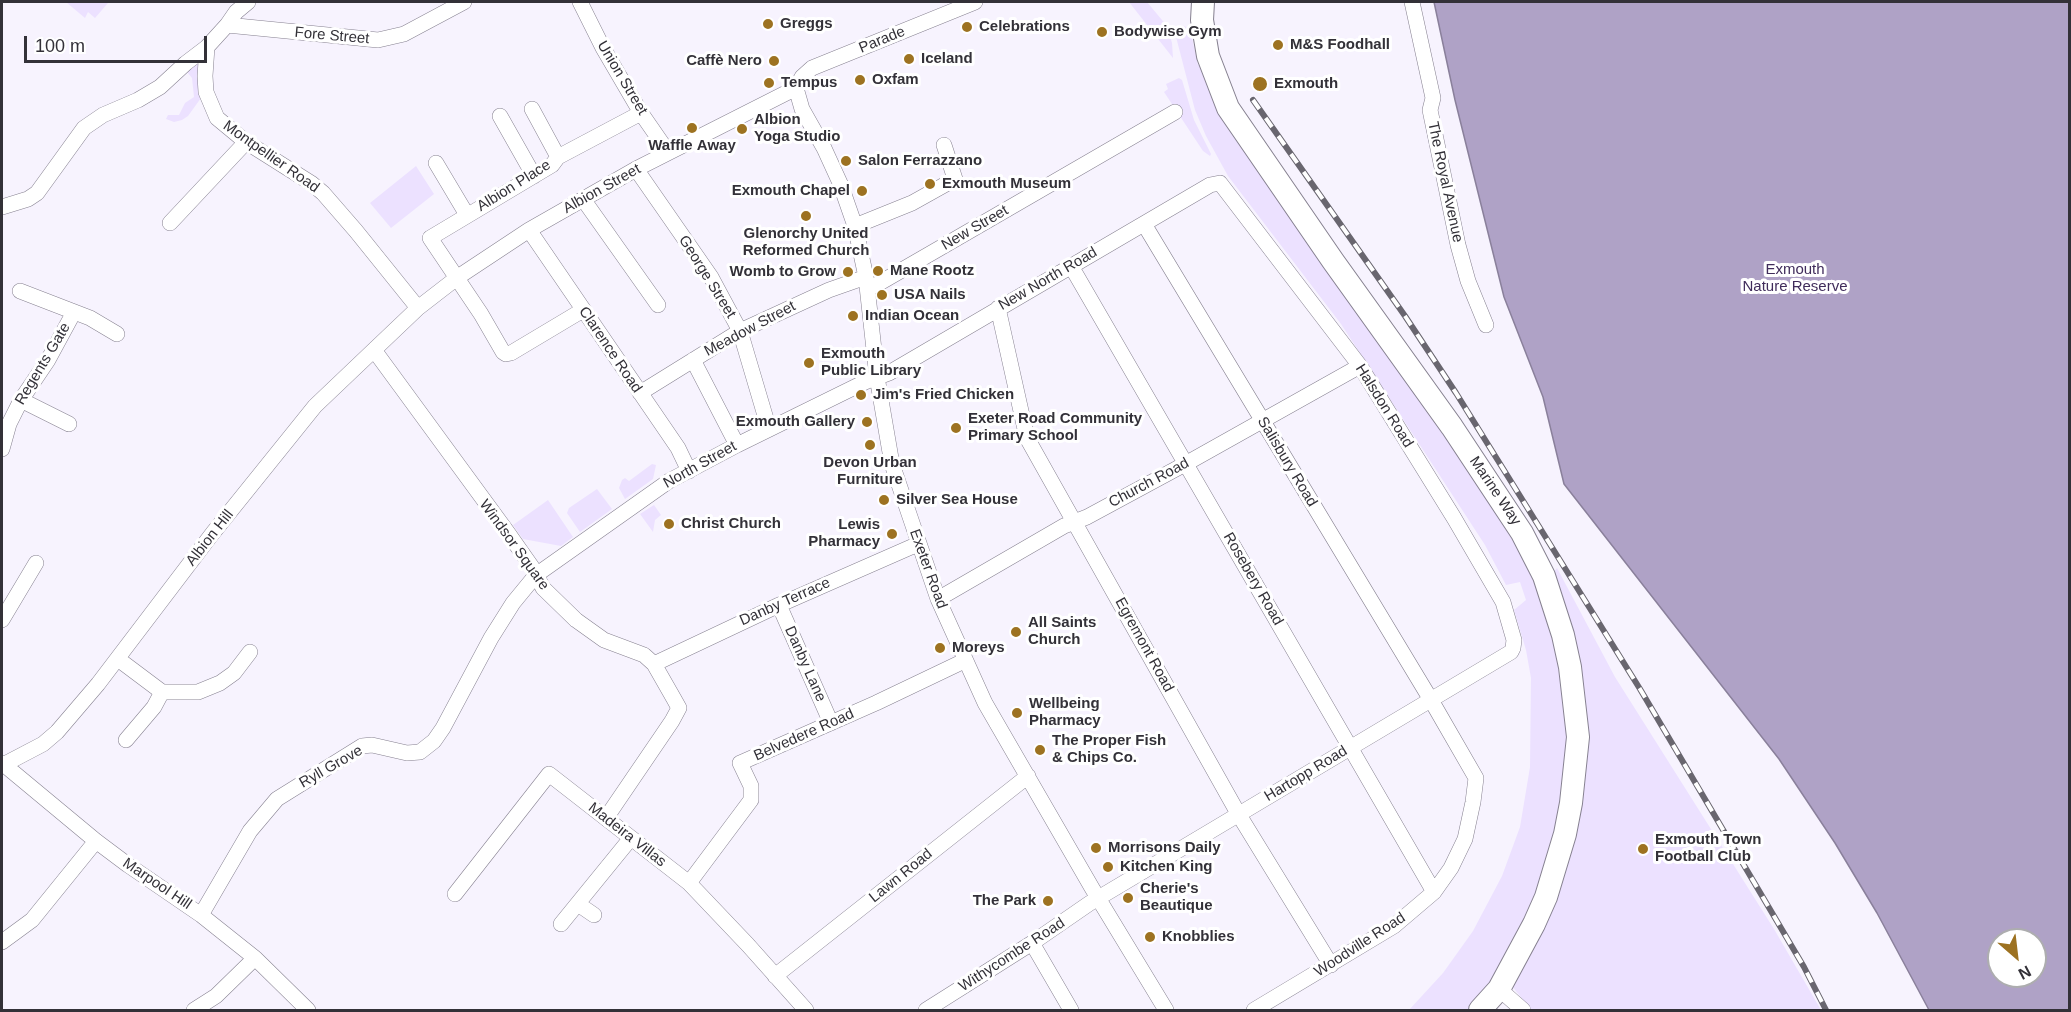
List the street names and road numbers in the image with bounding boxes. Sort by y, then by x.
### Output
street label: Parade [856,23,908,57]
street label: Fore Street [294,24,370,48]
street label: Union Street [593,38,651,118]
street label: Montpellier Road [219,117,323,197]
street label: The Royal Avenue [1423,120,1467,244]
street label: Albion Place [474,156,554,216]
street label: Albion Street [560,160,644,218]
street label: New Street [938,202,1012,254]
street label: George Street [674,232,740,322]
street label: New North Road [995,243,1101,315]
street label: Meadow Street [701,297,799,361]
street label: Clarence Road [575,303,645,397]
street label: Regents Gate [11,320,75,408]
street label: Halsdon Road [1351,361,1417,451]
street label: Salisbury Road [1253,414,1321,510]
street label: North Street [660,438,740,492]
street label: Marine Way [1465,453,1525,529]
street label: Church Road [1106,454,1192,512]
street label: Windsor Square [475,496,553,594]
street label: Albion Hill [182,506,238,570]
street label: Exeter Road [905,527,951,611]
street label: Rosebery Road [1219,529,1287,629]
street label: Danby Terrace [737,574,833,630]
street label: Egremont Road [1111,595,1177,695]
street label: Danby Lane [780,623,830,705]
street label: Belvedere Road [751,705,857,765]
street label: Ryll Grove [296,742,366,792]
street label: Hartopp Road [1261,742,1351,806]
street label: Madeira Villas [584,799,670,871]
street label: Lawn Road [866,845,936,907]
street label: Marpool Hill [119,854,195,914]
street label: Woodville Road [1311,909,1409,981]
street label: Withycombe Road [956,914,1068,996]

